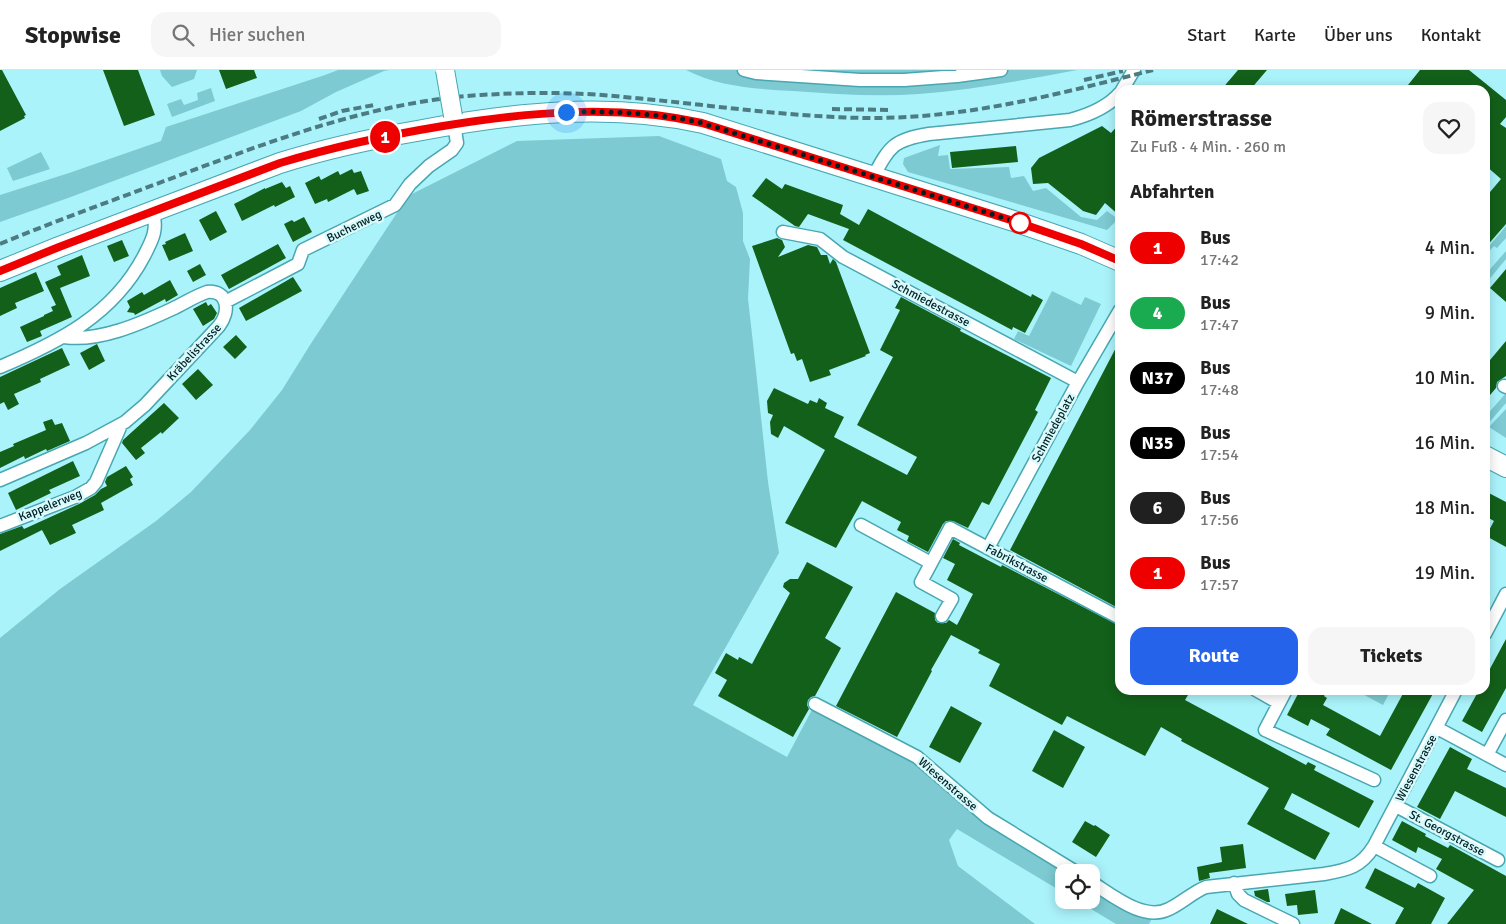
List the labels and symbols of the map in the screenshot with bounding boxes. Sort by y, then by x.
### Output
your location [554,100,579,125]
line badge: 1 [369,121,401,153]
street label: Buchenweg [324,207,384,246]
unlabelled marker [1009,212,1031,234]
street label: Schmiedestrasse [889,277,972,330]
street label: Kräbelistrasse [164,321,225,384]
street label: Schmiedeplatz [1029,392,1078,465]
street label: Kappelerweg [16,486,84,525]
street label: Fabrikstrasse [983,541,1051,586]
street label: Wiesenstrasse [1393,732,1440,804]
street label: Wiesenstrasse [915,755,980,814]
street label: St. Georgstrasse [1406,807,1487,860]

